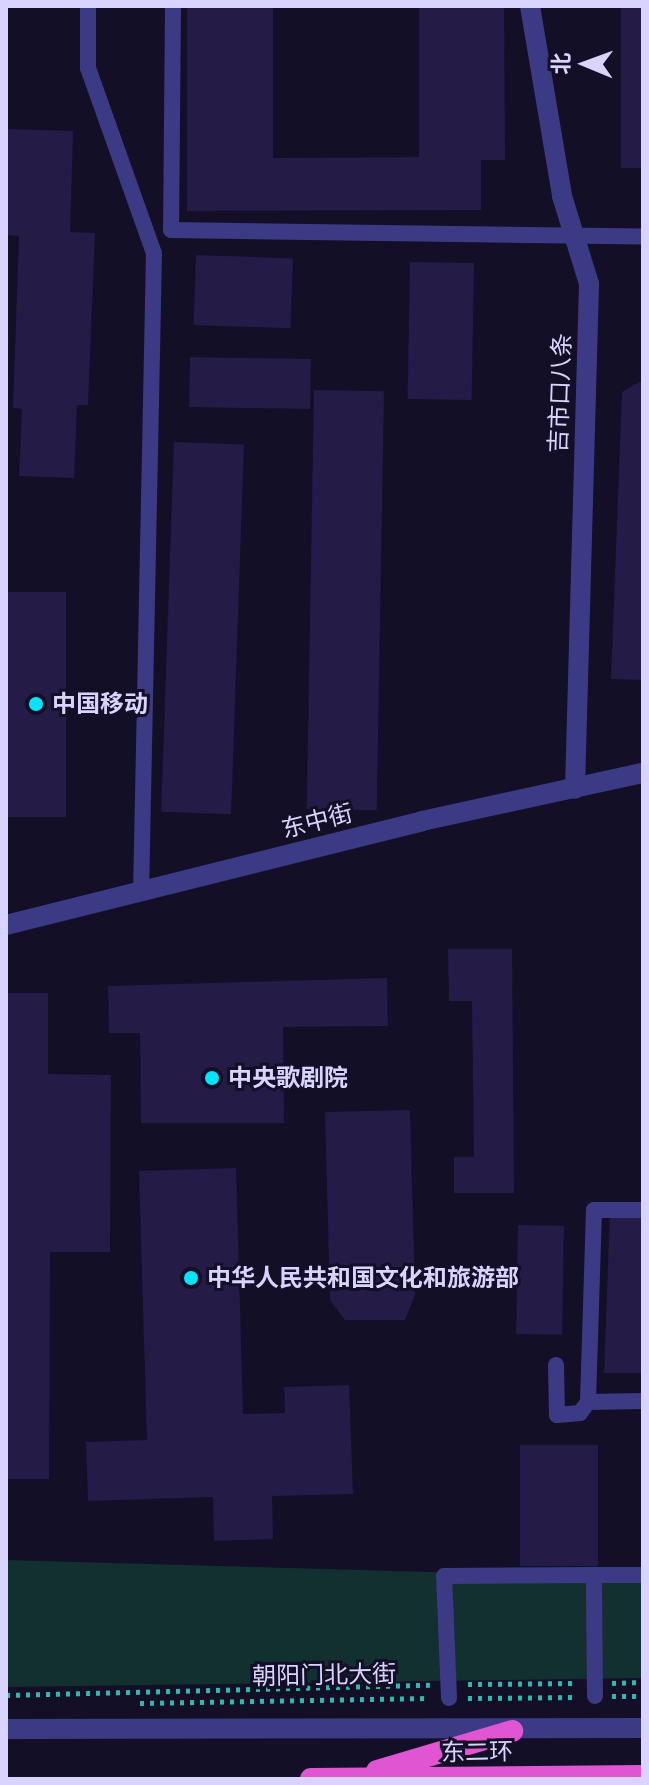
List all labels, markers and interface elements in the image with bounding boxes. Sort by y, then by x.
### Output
north arrow [545,24,625,104]
text: 北 [548,52,574,75]
street label: 吉市口八条 [544,333,576,453]
place label: 中国移动 [52,690,148,718]
marker: 中国移动 [27,695,45,713]
street label: 东中街 [279,798,355,844]
place label: 中央歌剧院 [228,1064,348,1092]
marker: 中央歌剧院 [203,1069,221,1087]
place label: 中华人民共和国文化和旅游部 [207,1264,519,1292]
marker: 中华人民共和国文化和旅游部 [182,1269,200,1287]
street label: 朝阳门北大街 [252,1659,396,1691]
street label: 东二环 [441,1737,513,1767]

